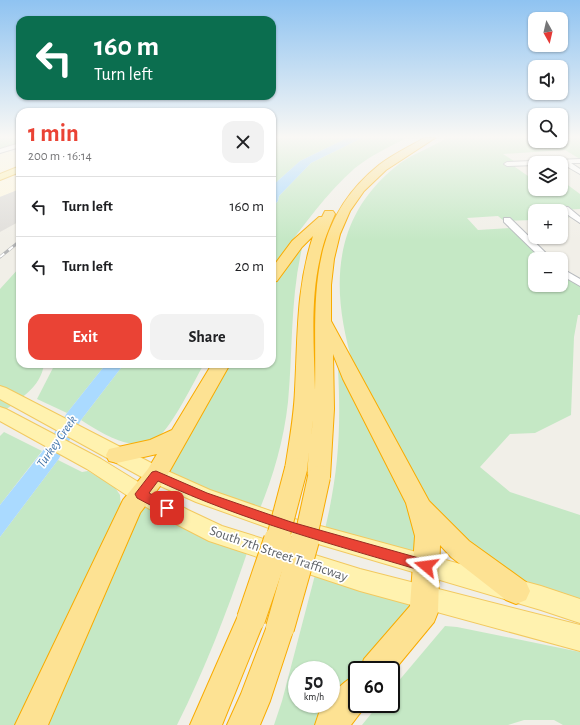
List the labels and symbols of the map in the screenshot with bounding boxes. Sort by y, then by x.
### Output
north arrow [528,12,568,52]
water label: Turkey Creek [35,414,80,470]
pin [150,491,184,525]
street label: South 7th Street Trafficway [208,524,350,584]
position arrow [405,545,447,587]
speed limit sign: 60 [348,661,400,713]

